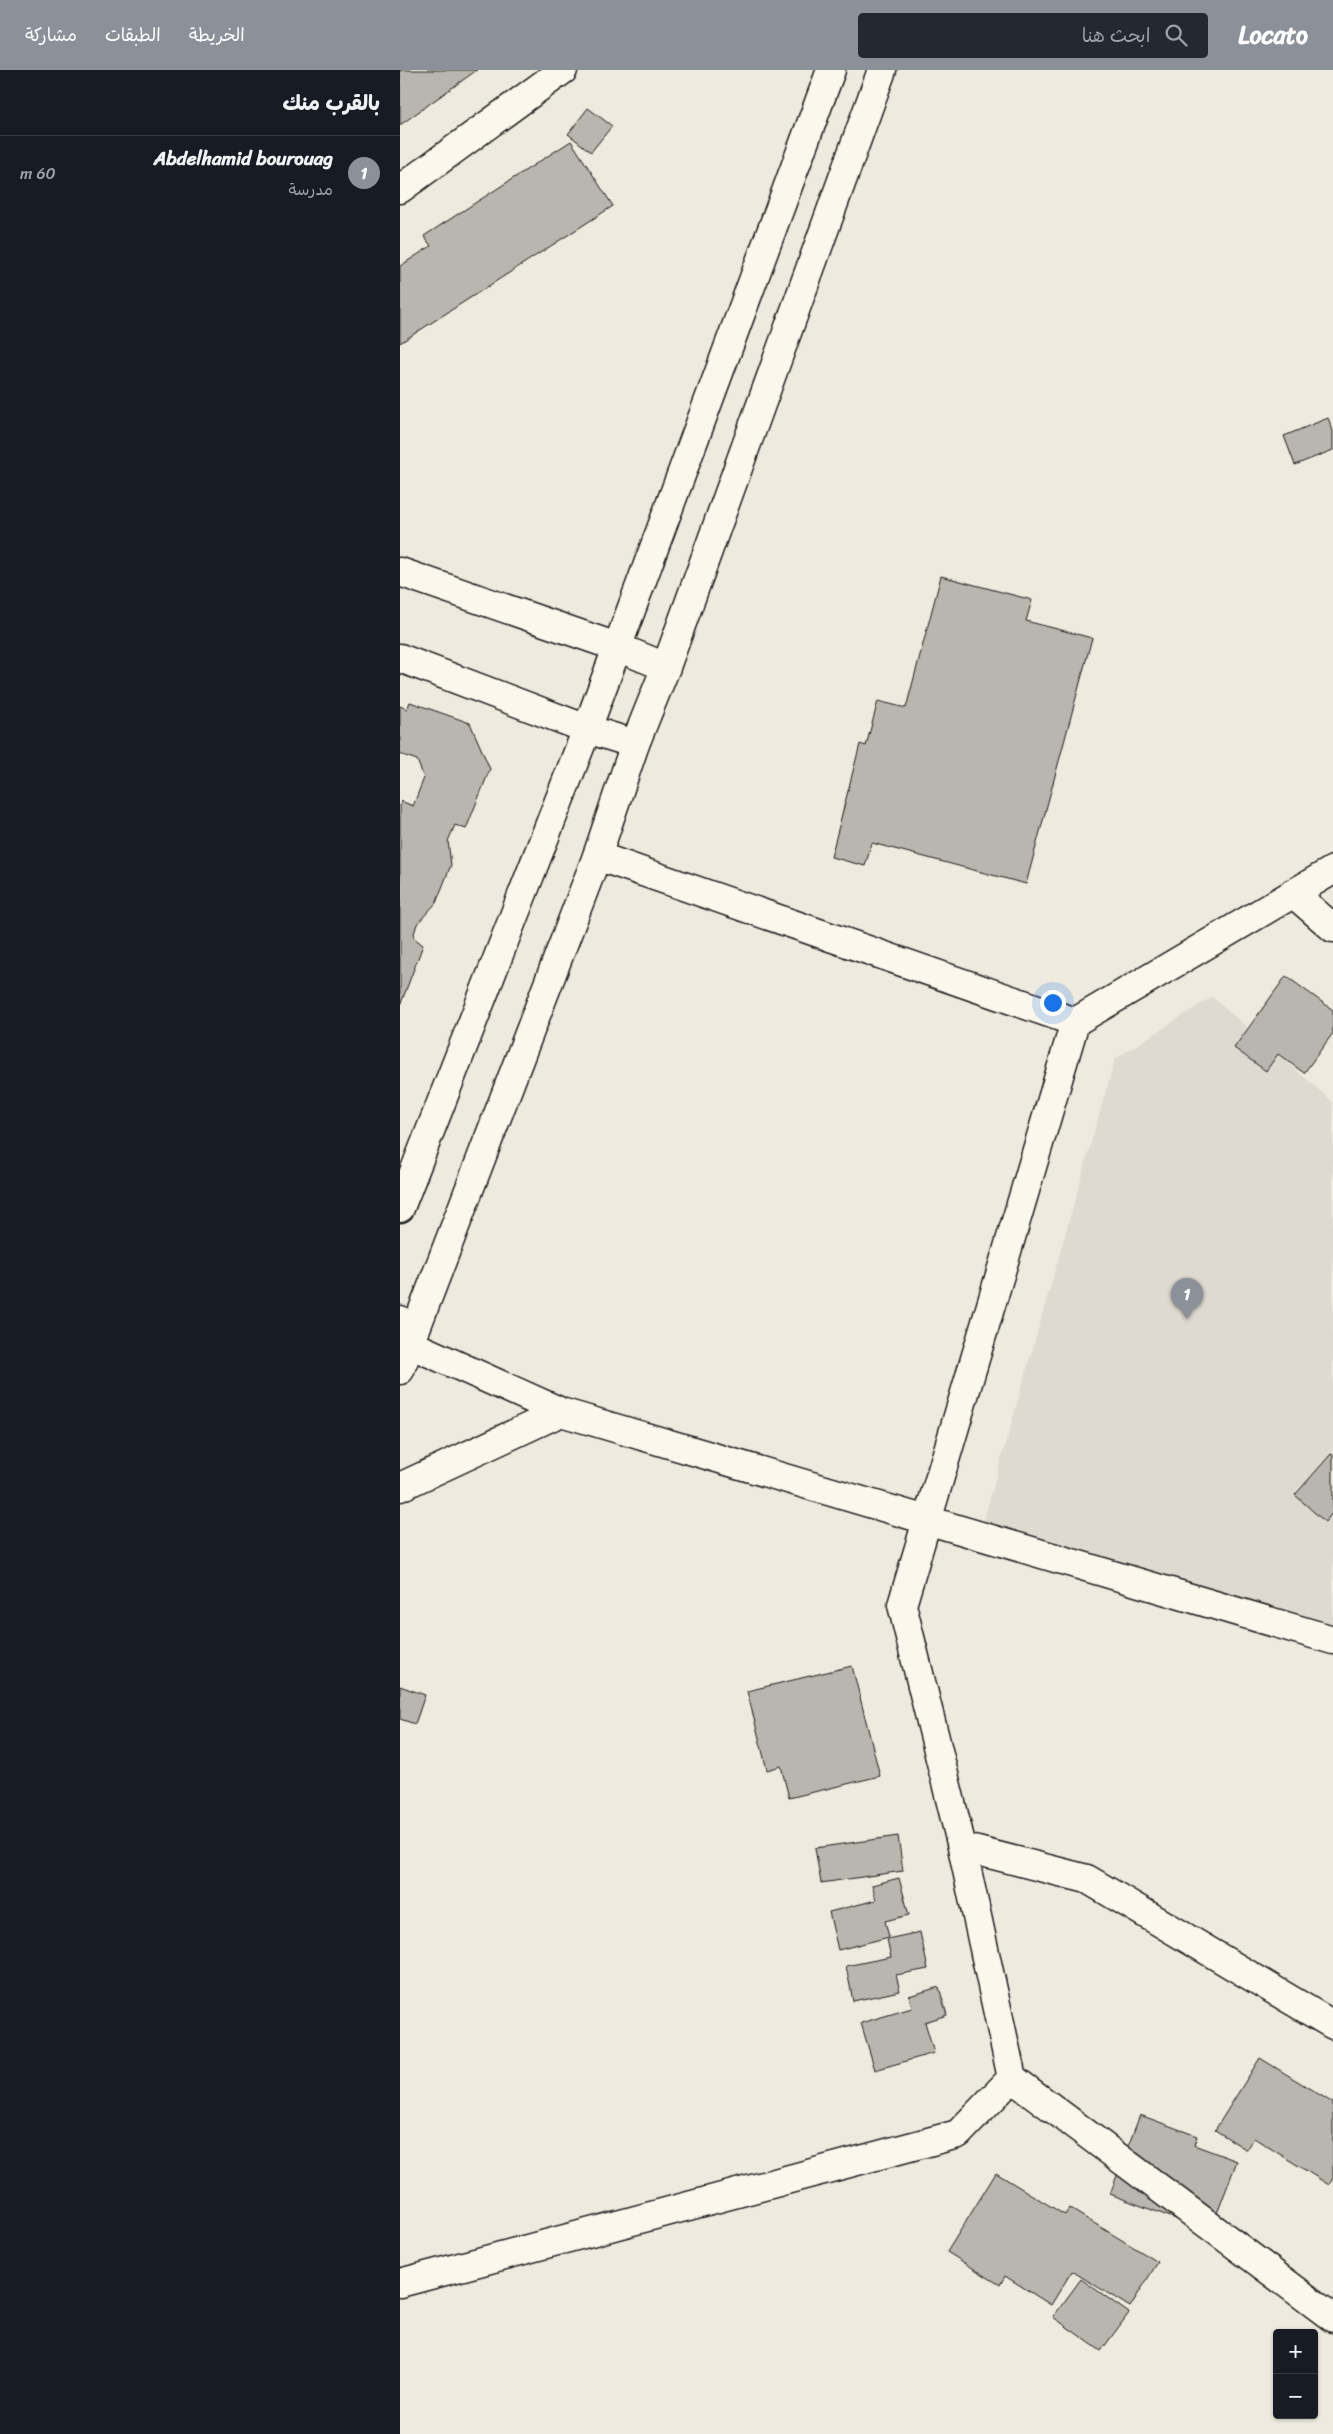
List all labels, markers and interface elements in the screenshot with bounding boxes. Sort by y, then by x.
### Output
search box [858,13,1208,58]
text: Locato [1238,14,1308,56]
text: مشاركة [25,19,77,51]
text: الطبقات [105,19,161,51]
text: الخريطة [189,19,245,51]
text: ابحث هنا [1082,19,1150,52]
icon: search [1162,21,1190,49]
text: بالقرب منك [282,84,380,122]
text: Abdelhamid bourouag [154,142,333,175]
text: 60 m [20,159,56,188]
text: 1 [361,159,367,188]
text: مدرسة [288,175,333,204]
your location [1040,990,1066,1016]
pin: 1 [1171,1278,1203,1319]
map controls [1273,2329,1318,2419]
button: + [1273,2329,1318,2374]
button: − [1273,2374,1318,2419]

